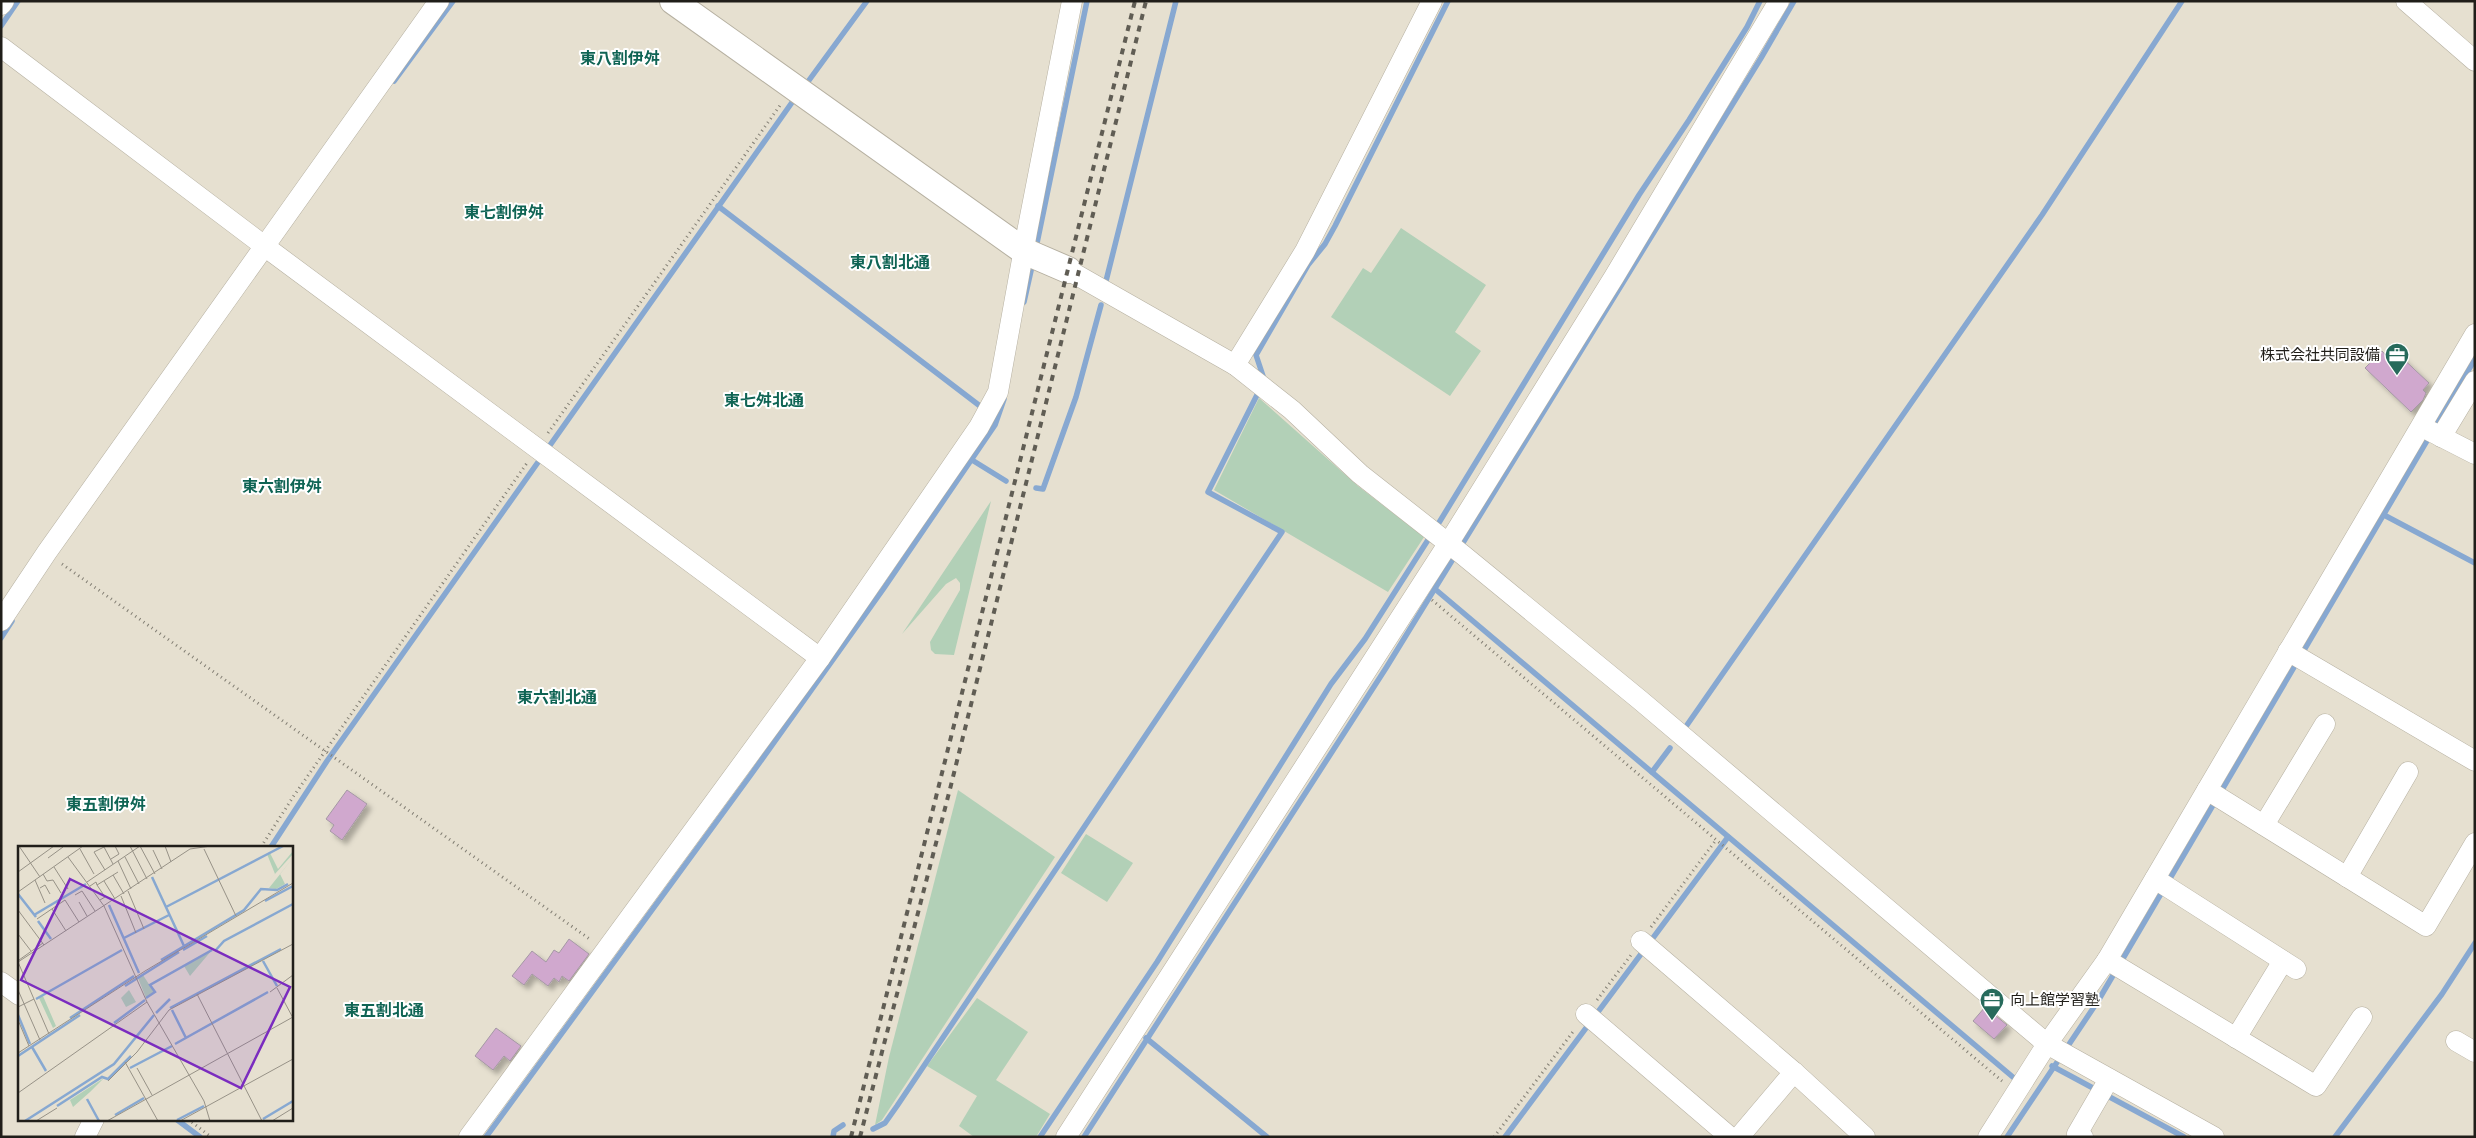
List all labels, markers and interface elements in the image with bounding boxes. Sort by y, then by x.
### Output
district label: 東八割伊舛 [580,48,660,70]
district label: 東七割伊舛 [464,202,544,224]
district label: 東八割北通 [850,252,930,274]
office icon: 株式会社共同設備 [2384,342,2410,376]
place label: 株式会社共同設備 [2260,345,2380,366]
district label: 東七舛北通 [724,390,804,412]
district label: 東六割伊舛 [242,476,322,498]
district label: 東六割北通 [517,687,597,709]
district label: 東五割伊舛 [66,794,146,816]
inset map [18,846,292,1120]
office icon: 向上館学習塾 [1979,987,2005,1021]
place label: 向上館学習塾 [2010,990,2100,1011]
district label: 東五割北通 [344,1000,424,1022]

